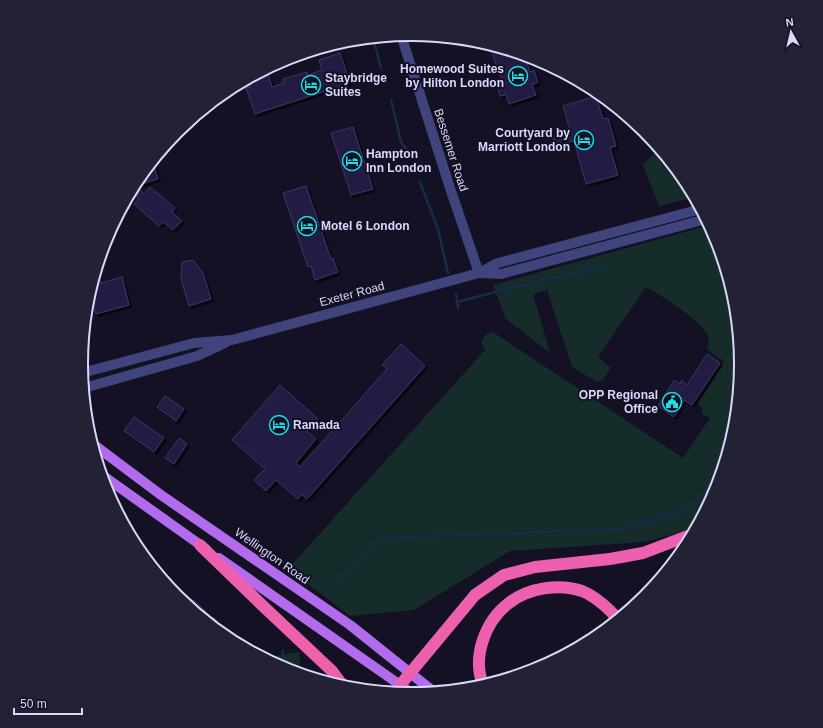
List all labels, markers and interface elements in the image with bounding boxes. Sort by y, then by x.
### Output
north arrow [771,12,811,52]
text: N [785,16,794,29]
place label: Homewood Suites by Hilton London [400,62,504,90]
hotel icon: Homewood Suites by Hilton London [507,65,529,87]
place label: Staybridge Suites [325,71,387,99]
hotel icon: Staybridge Suites [300,74,322,96]
street label: Bessemer Road [431,107,471,193]
place label: Courtyard by Marriott London [478,126,570,154]
hotel icon: Courtyard by Marriott London [573,129,595,151]
place label: Hampton Inn London [366,147,431,175]
hotel icon: Hampton Inn London [341,150,363,172]
hotel icon: Motel 6 London [296,215,318,237]
place label: Motel 6 London [321,219,410,233]
street label: Exeter Road [318,279,386,309]
place label: OPP Regional Office [579,388,658,416]
public building icon: OPP Regional Office [661,391,683,413]
hotel icon: Ramada [268,414,290,436]
place label: Ramada [293,418,340,432]
street label: Wellington Road [232,525,312,587]
scale bar [14,690,82,716]
text: 50 m [20,697,47,711]

